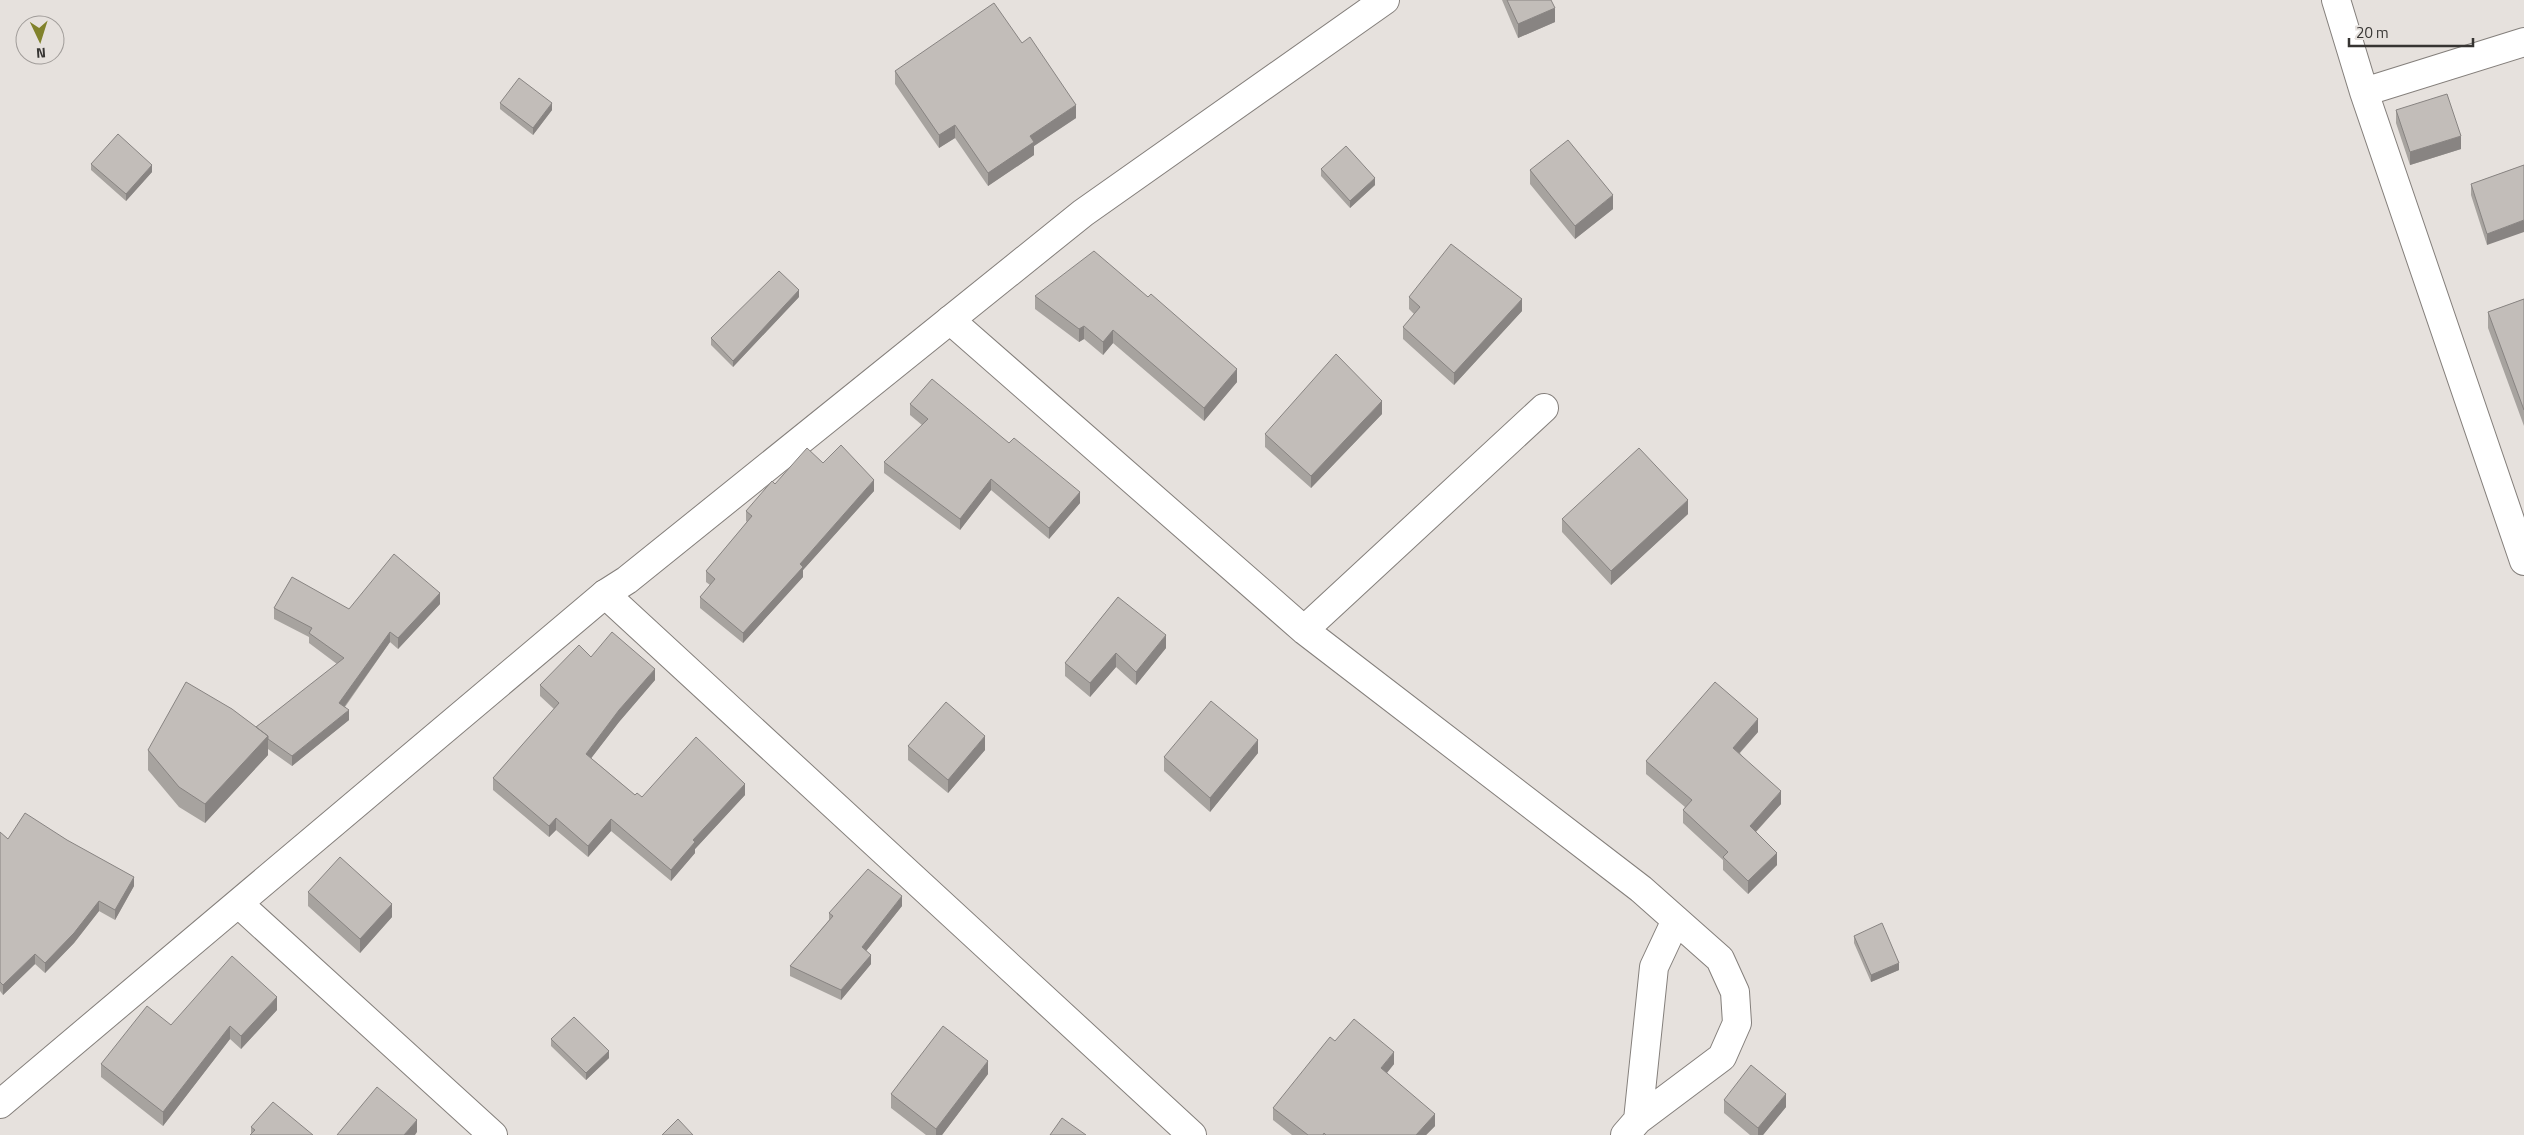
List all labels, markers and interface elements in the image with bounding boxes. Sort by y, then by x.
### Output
north arrow [15,15,65,65]
scale bar [2349,15,2473,47]
text: 20 m [2356,21,2389,44]
text: N [35,43,47,64]

